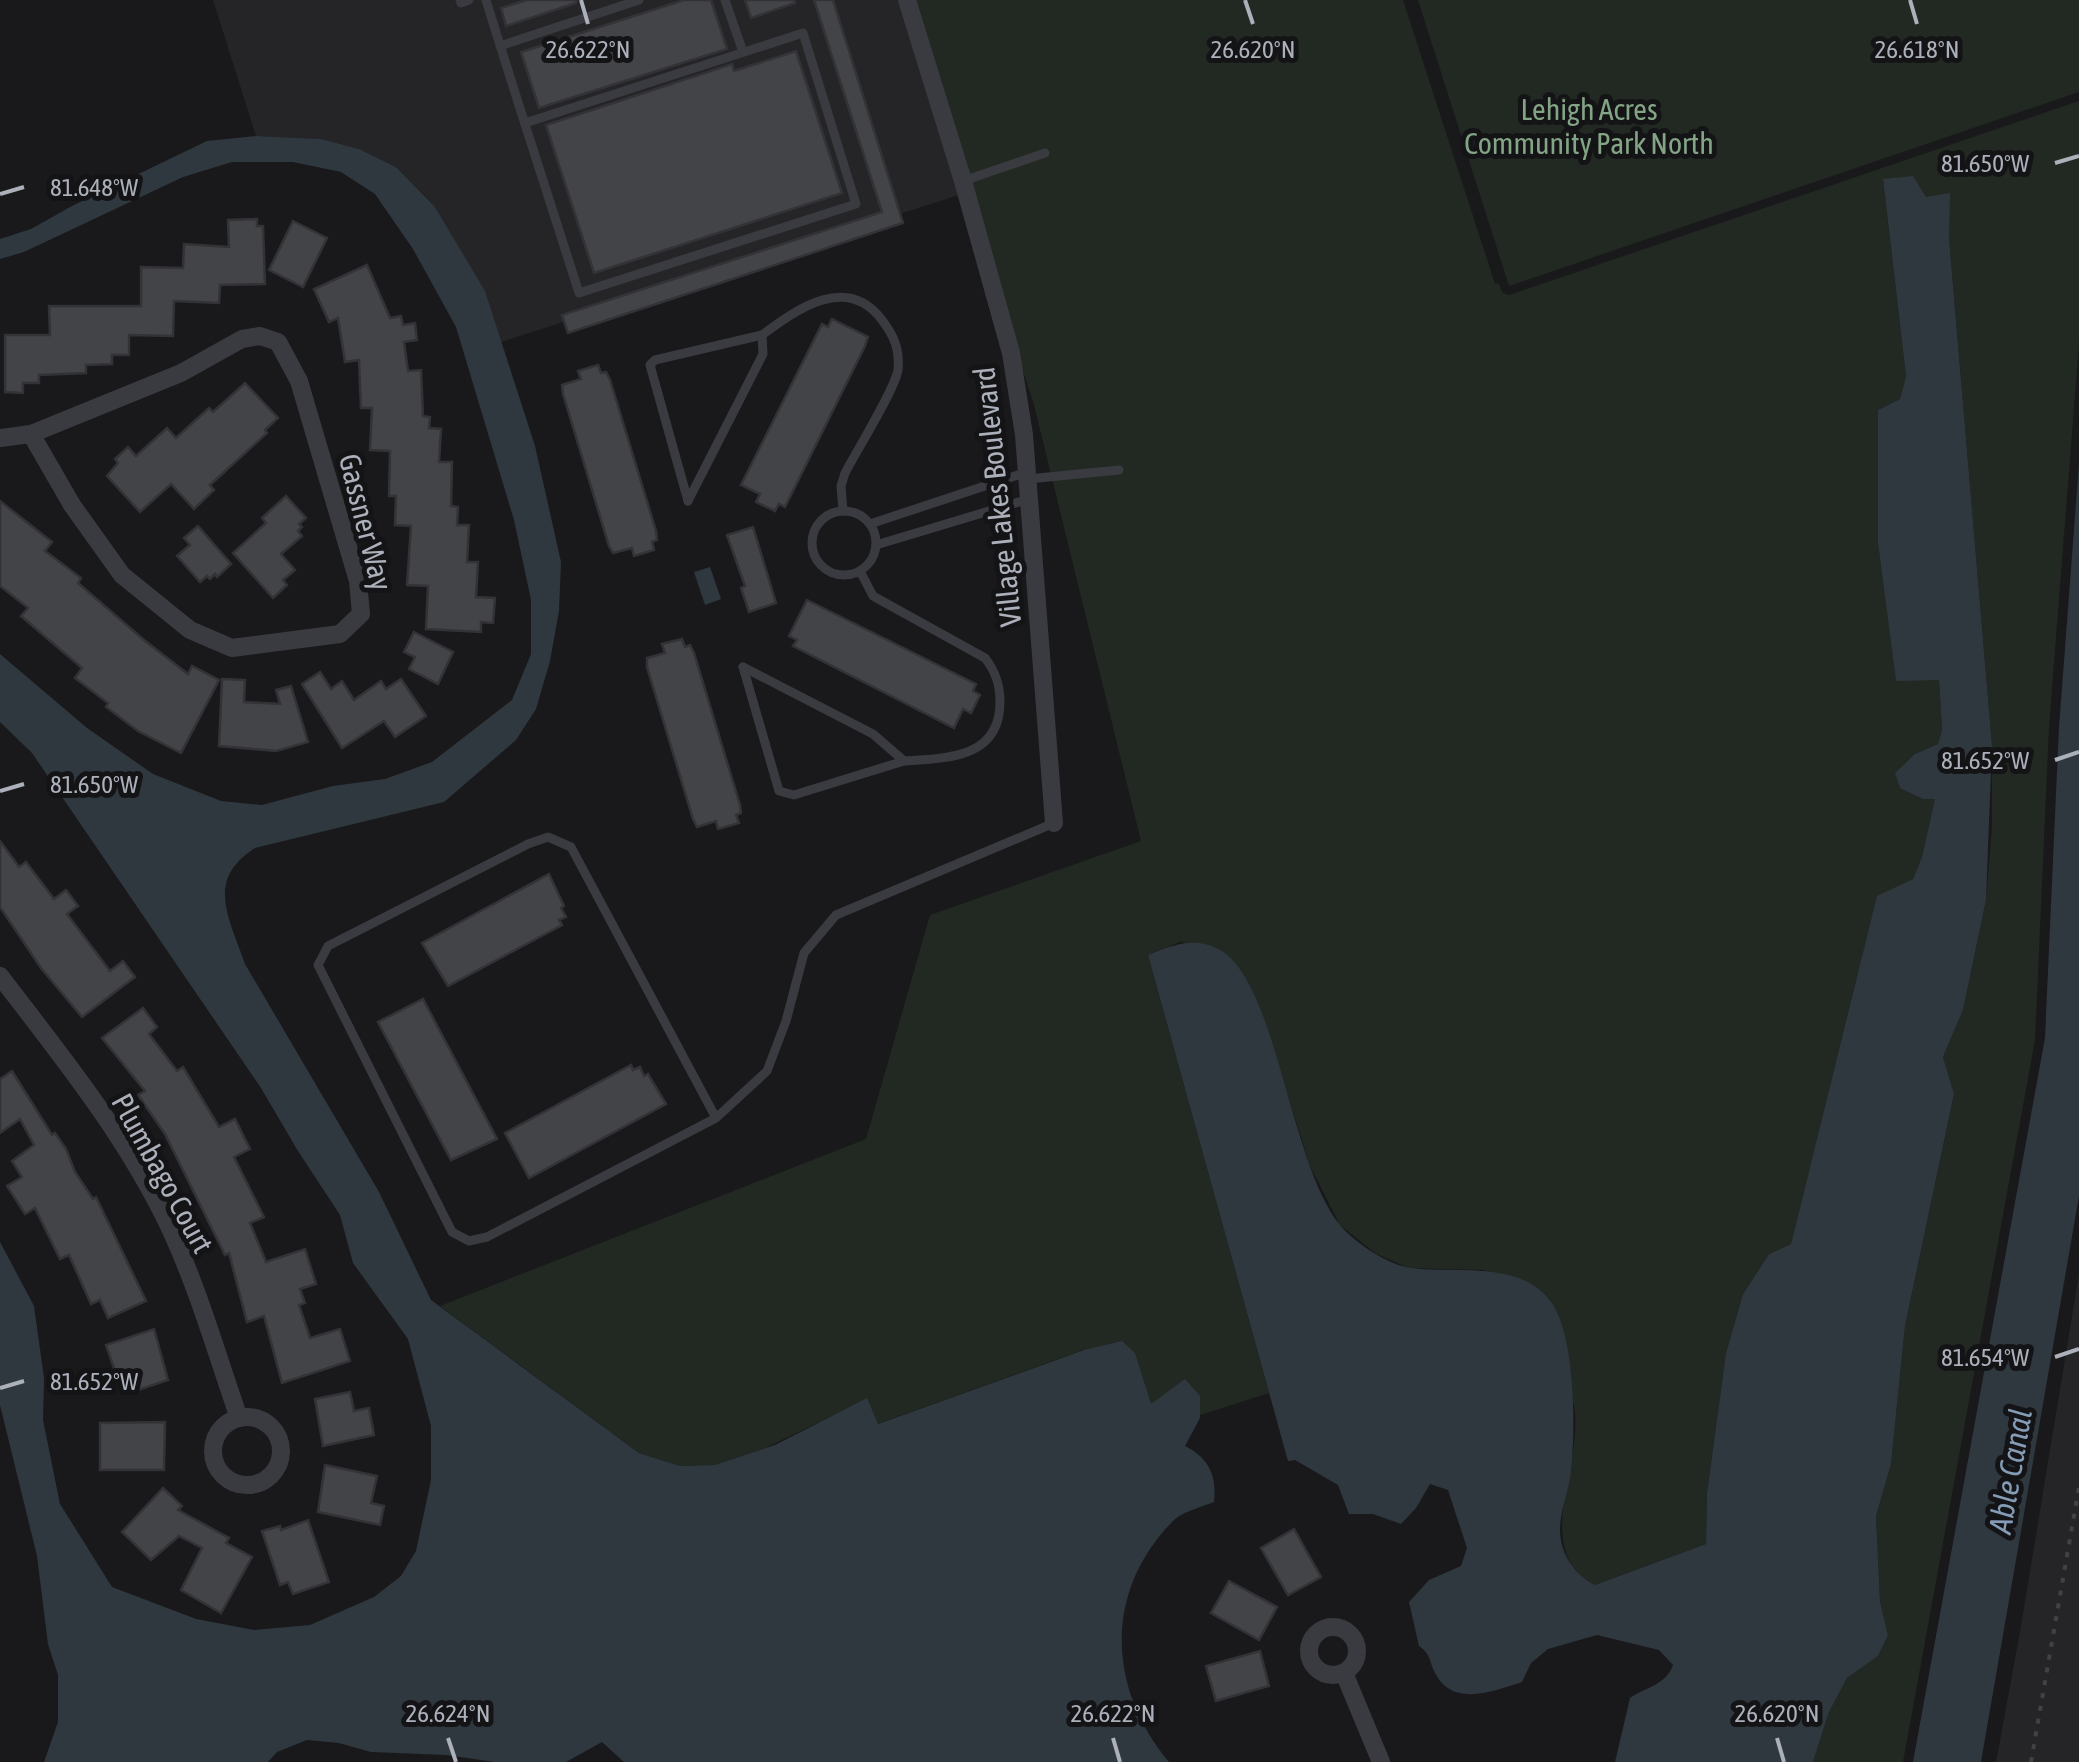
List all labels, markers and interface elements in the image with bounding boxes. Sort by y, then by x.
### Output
text: 26.622°N [546,35,630,63]
text: 26.620°N [1211,35,1295,63]
text: 26.618°N [1875,35,1959,63]
park label: Lehigh Acres Community Park North [1464,92,1714,160]
text: 81.650°W [1941,149,2030,177]
text: 81.648°W [50,173,139,201]
street label: Village Lakes Boulevard [966,366,1028,628]
street label: Gassner Way [333,450,399,594]
text: 81.652°W [1941,746,2030,774]
text: 81.650°W [50,770,139,798]
street label: Plumbago Court [105,1087,221,1259]
text: 81.654°W [1941,1343,2030,1371]
text: 81.652°W [50,1367,139,1395]
water label: Able Canal [1981,1406,2039,1537]
text: 26.624°N [406,1699,490,1727]
text: 26.622°N [1071,1699,1155,1727]
text: 26.620°N [1735,1699,1819,1727]

